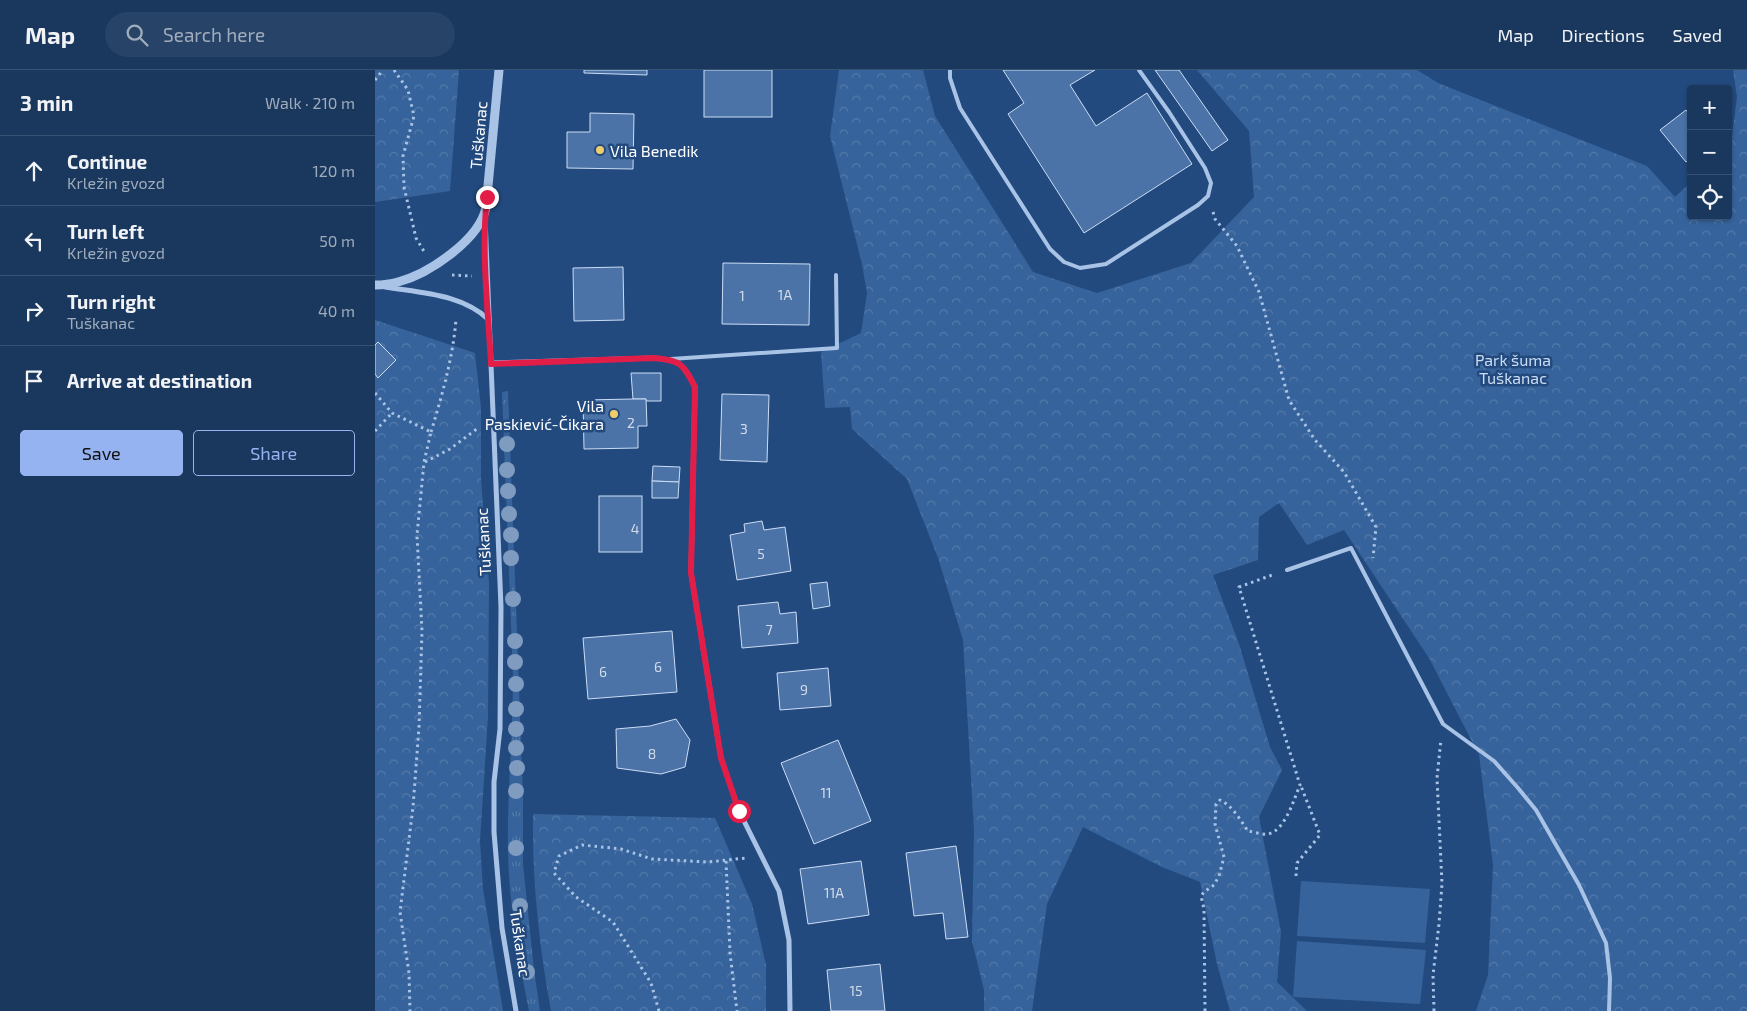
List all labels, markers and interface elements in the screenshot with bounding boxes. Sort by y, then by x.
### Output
search box [105,12,455,57]
text: Map [25,20,75,49]
icon: search [123,21,151,49]
text: Search here [163,23,265,46]
text: Map [1497,24,1534,46]
text: Directions [1562,24,1645,46]
text: Saved [1673,24,1722,46]
map controls [1687,85,1732,220]
button: + [1687,85,1732,130]
text: 3 min [20,90,73,115]
text: Walk · 210 m [265,93,355,112]
street label: Tuškanac [466,100,490,170]
button: − [1687,130,1732,175]
place label: Vila Benedik [610,141,699,160]
marker: Vila Benedik [594,144,606,156]
text: Continue [67,150,147,173]
icon: ahead [20,157,48,185]
text: 120 m [312,161,355,180]
text: Krležin gvozd [67,173,165,192]
button: locate [1687,175,1732,220]
route end [476,186,499,209]
text: Turn left [67,220,144,243]
icon: left [20,227,48,255]
text: 50 m [319,231,355,250]
text: Krležin gvozd [67,243,165,262]
house number: 1A [778,286,792,303]
house number: 1 [739,287,745,304]
text: Turn right [67,290,155,313]
icon: right [20,297,48,325]
text: 40 m [318,301,355,320]
text: Tuškanac [67,313,135,332]
park label: Park šuma Tuškanac [1475,350,1551,387]
icon: arrive [20,367,48,395]
text: Arrive at destination [67,369,252,392]
place label: Vila Paskiević-Čikara [485,396,604,433]
marker: Vila Paskiević-Čikara [608,408,620,420]
house number: 2 [627,414,635,431]
house number: 3 [740,420,748,437]
button: Save [20,430,183,476]
button: Share [193,430,355,476]
street label: Tuškanac [472,507,494,576]
house number: 4 [631,520,639,537]
house number: 5 [757,545,765,562]
house number: 7 [765,621,773,638]
house number: 6 [654,658,662,675]
house number: 6 [599,663,607,680]
house number: 9 [800,681,808,698]
house number: 8 [648,745,656,762]
house number: 11 [820,784,832,801]
route start [728,800,751,823]
house number: 11A [824,884,844,901]
street label: Tuškanac [507,908,535,978]
house number: 15 [849,982,863,999]

